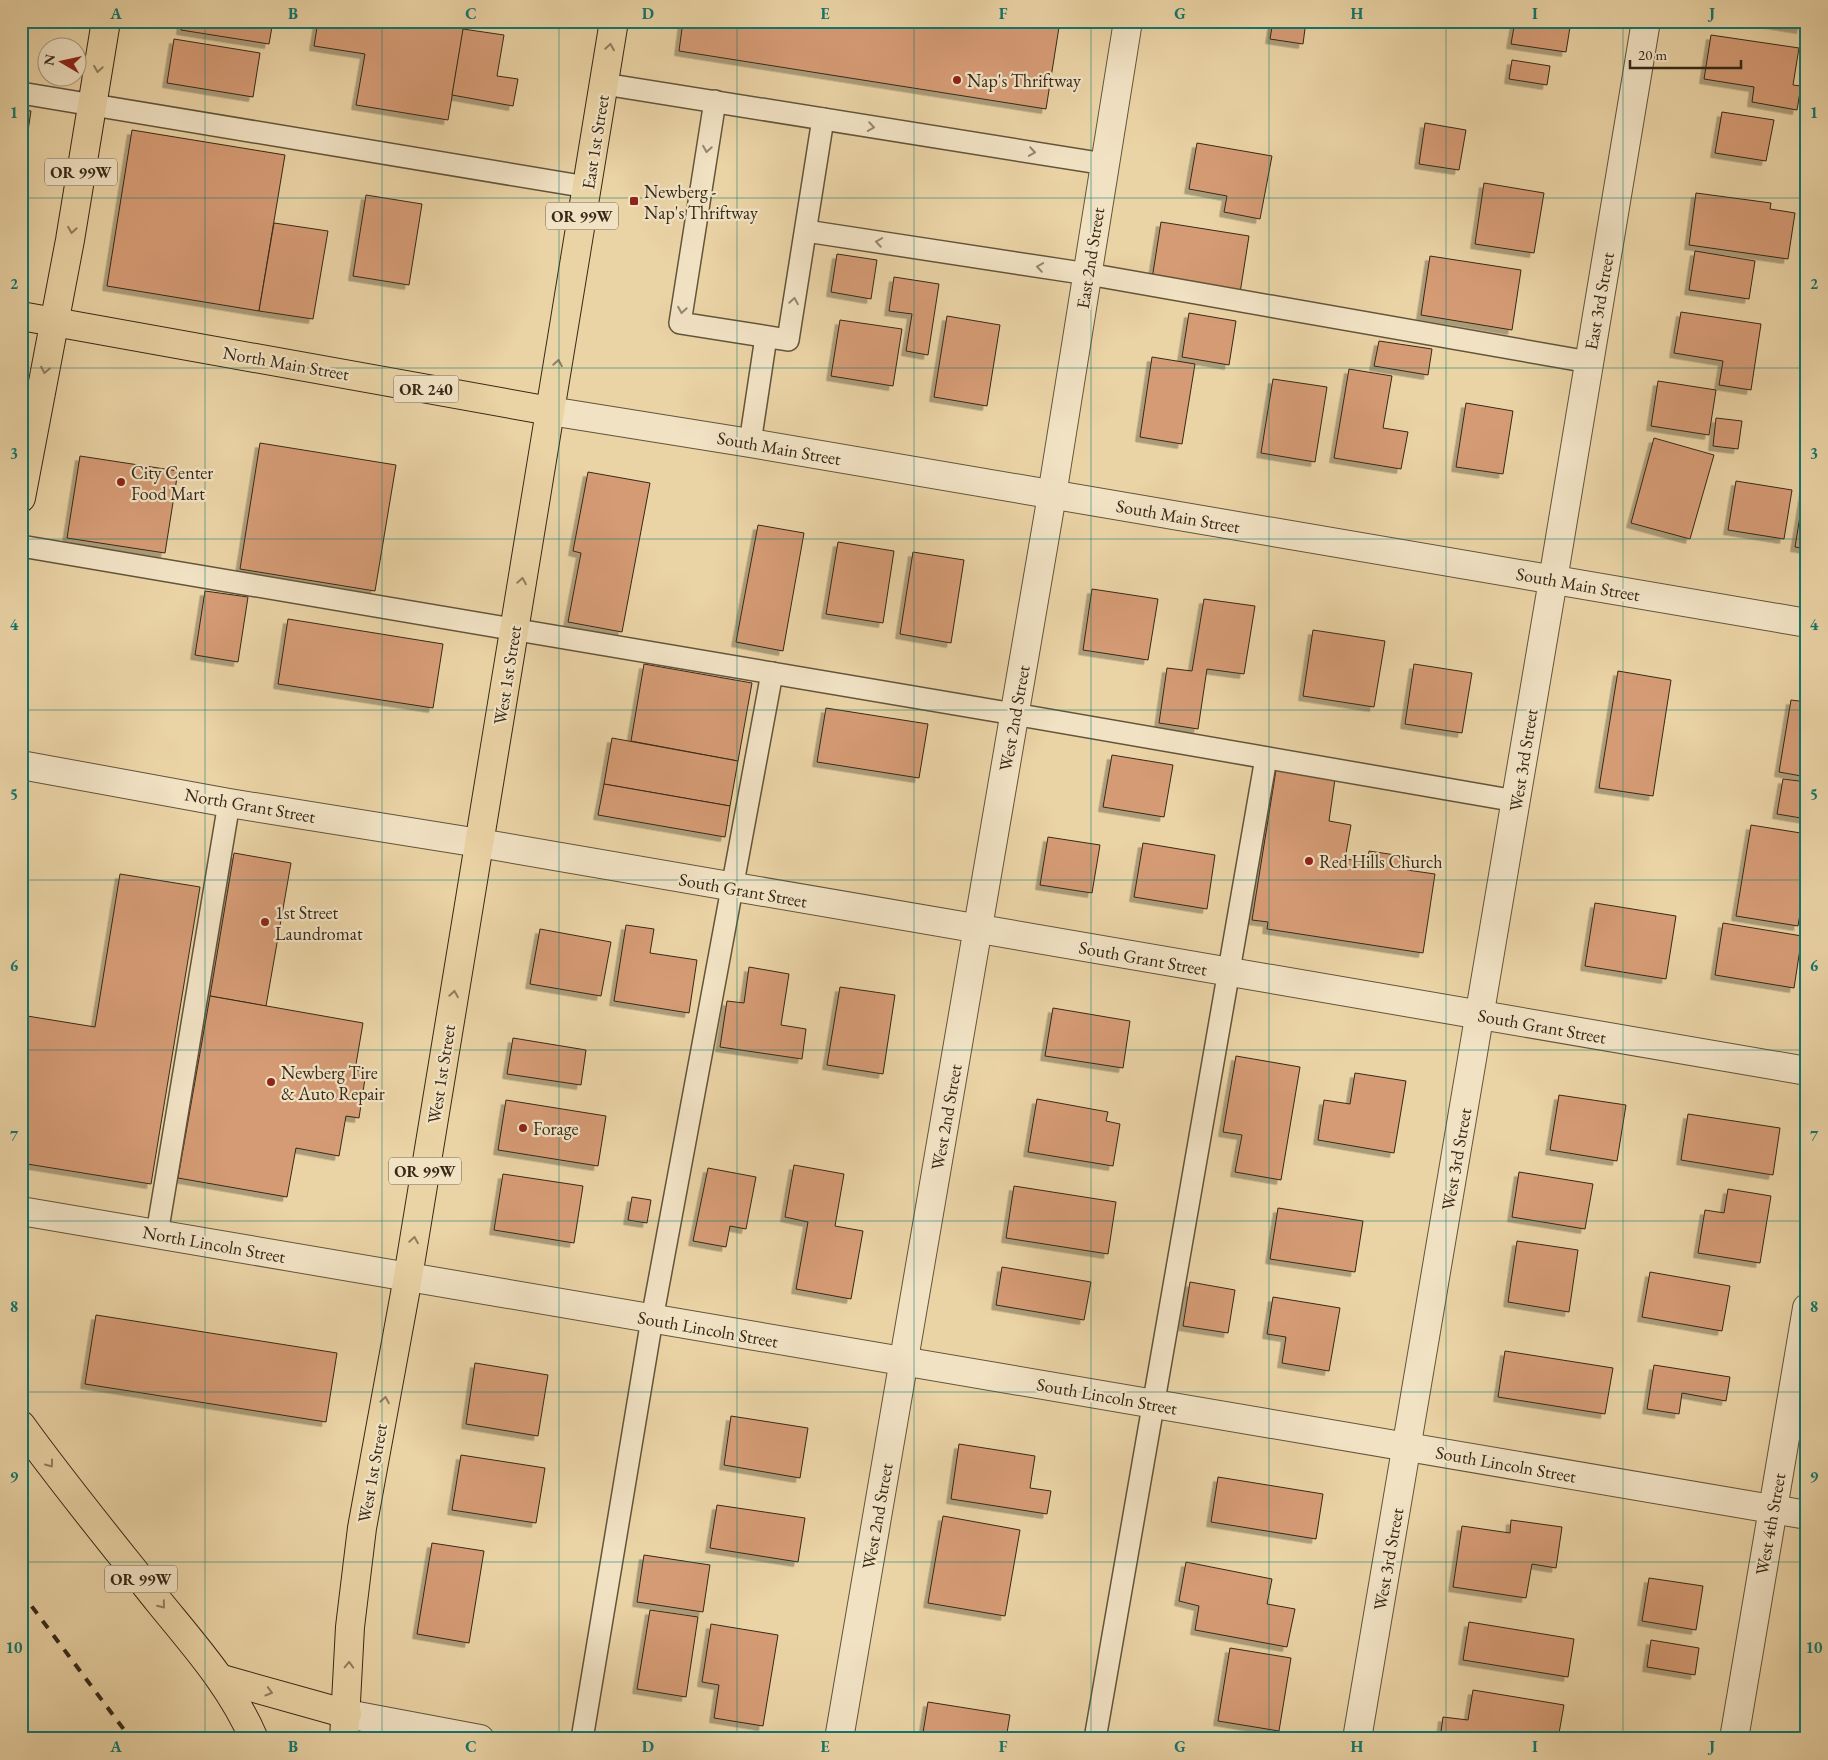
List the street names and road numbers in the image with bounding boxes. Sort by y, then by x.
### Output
street label: East 1st Street [576,93,614,191]
road number: OR 99W [45,158,117,186]
road number: OR 99W [546,202,618,230]
street label: East 2nd Street [1071,205,1109,310]
street label: East 3rd Street [1579,250,1619,352]
street label: North Main Street [221,341,351,385]
road number: OR 240 [394,376,458,402]
street label: South Main Street [715,426,843,470]
street label: South Main Street [1114,494,1242,538]
street label: South Main Street [1514,562,1642,606]
street label: West 1st Street [488,623,526,726]
street label: West 2nd Street [993,663,1035,773]
street label: West 3rd Street [1504,707,1543,813]
street label: North Grant Street [183,782,317,828]
street label: South Grant Street [677,867,809,913]
street label: South Grant Street [1077,935,1209,981]
street label: South Grant Street [1476,1003,1608,1049]
street label: West 1st Street [422,1022,460,1125]
street label: West 2nd Street [925,1062,967,1172]
street label: West 3rd Street [1436,1106,1476,1212]
road number: OR 99W [389,1158,461,1184]
street label: North Lincoln Street [141,1220,288,1268]
street label: South Lincoln Street [636,1305,780,1353]
street label: South Lincoln Street [1035,1372,1179,1420]
street label: West 1st Street [352,1421,392,1524]
street label: South Lincoln Street [1434,1440,1578,1488]
street label: West 2nd Street [856,1461,898,1571]
street label: West 4th Street [1750,1471,1790,1577]
street label: West 3rd Street [1368,1506,1408,1612]
road number: OR 99W [105,1566,177,1592]

